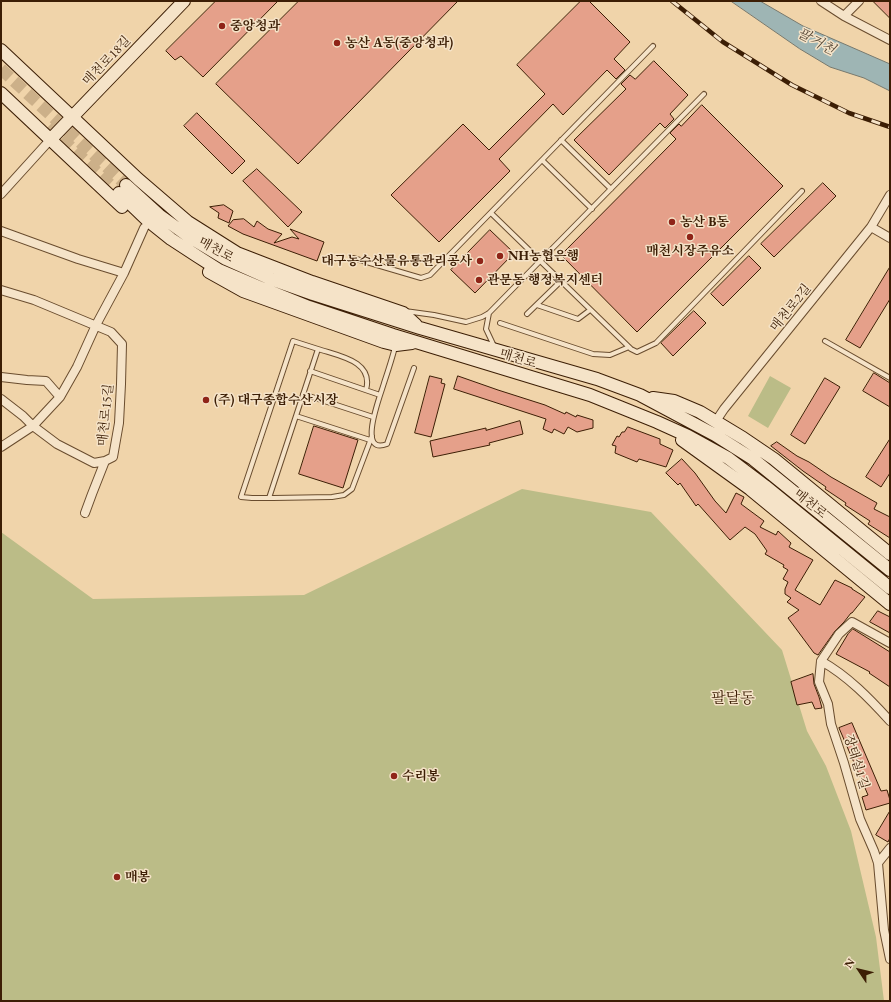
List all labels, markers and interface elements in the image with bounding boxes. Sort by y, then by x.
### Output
place label: 중앙청과 [230,18,280,34]
marker: 중앙청과 [217,21,227,31]
water label: 팔거천 [794,25,838,59]
street label: 매천로18길 [80,33,134,89]
place label: 농산 A동(중앙청과) [345,35,453,51]
marker: 농산 A동(중앙청과) [332,38,342,48]
place label: 농산 B동 [680,214,729,230]
marker: 농산 B동 [667,217,677,227]
marker: 매천시장주유소 [685,232,695,242]
street label: 매천로 [196,234,236,266]
place label: 매천시장주유소 [646,243,734,259]
place label: NH농협은행 [508,248,579,264]
marker: NH농협은행 [495,251,505,261]
place label: 대구농수산물유통관리공사 [321,253,472,269]
marker: 대구농수산물유통관리공사 [475,256,485,266]
place label: 관문동 행정복지센터 [487,272,603,288]
marker: 관문동 행정복지센터 [474,275,484,285]
street label: 매천로2길 [767,281,815,335]
street label: 매천로 [498,346,538,372]
street label: 매천로15길 [95,383,117,447]
place label: (주) 대구종합수산시장 [214,392,338,408]
marker: (주) 대구종합수산시장 [201,395,211,405]
street label: 매천로 [790,486,830,522]
district label: 팔달동 [711,690,755,708]
street label: 장태실1길 [840,733,872,791]
place label: 수리봉 [402,768,440,784]
marker: 수리봉 [389,771,399,781]
place label: 매봉 [125,869,150,885]
marker: 매봉 [112,872,122,882]
north arrow [839,950,879,990]
text: N [841,955,857,971]

